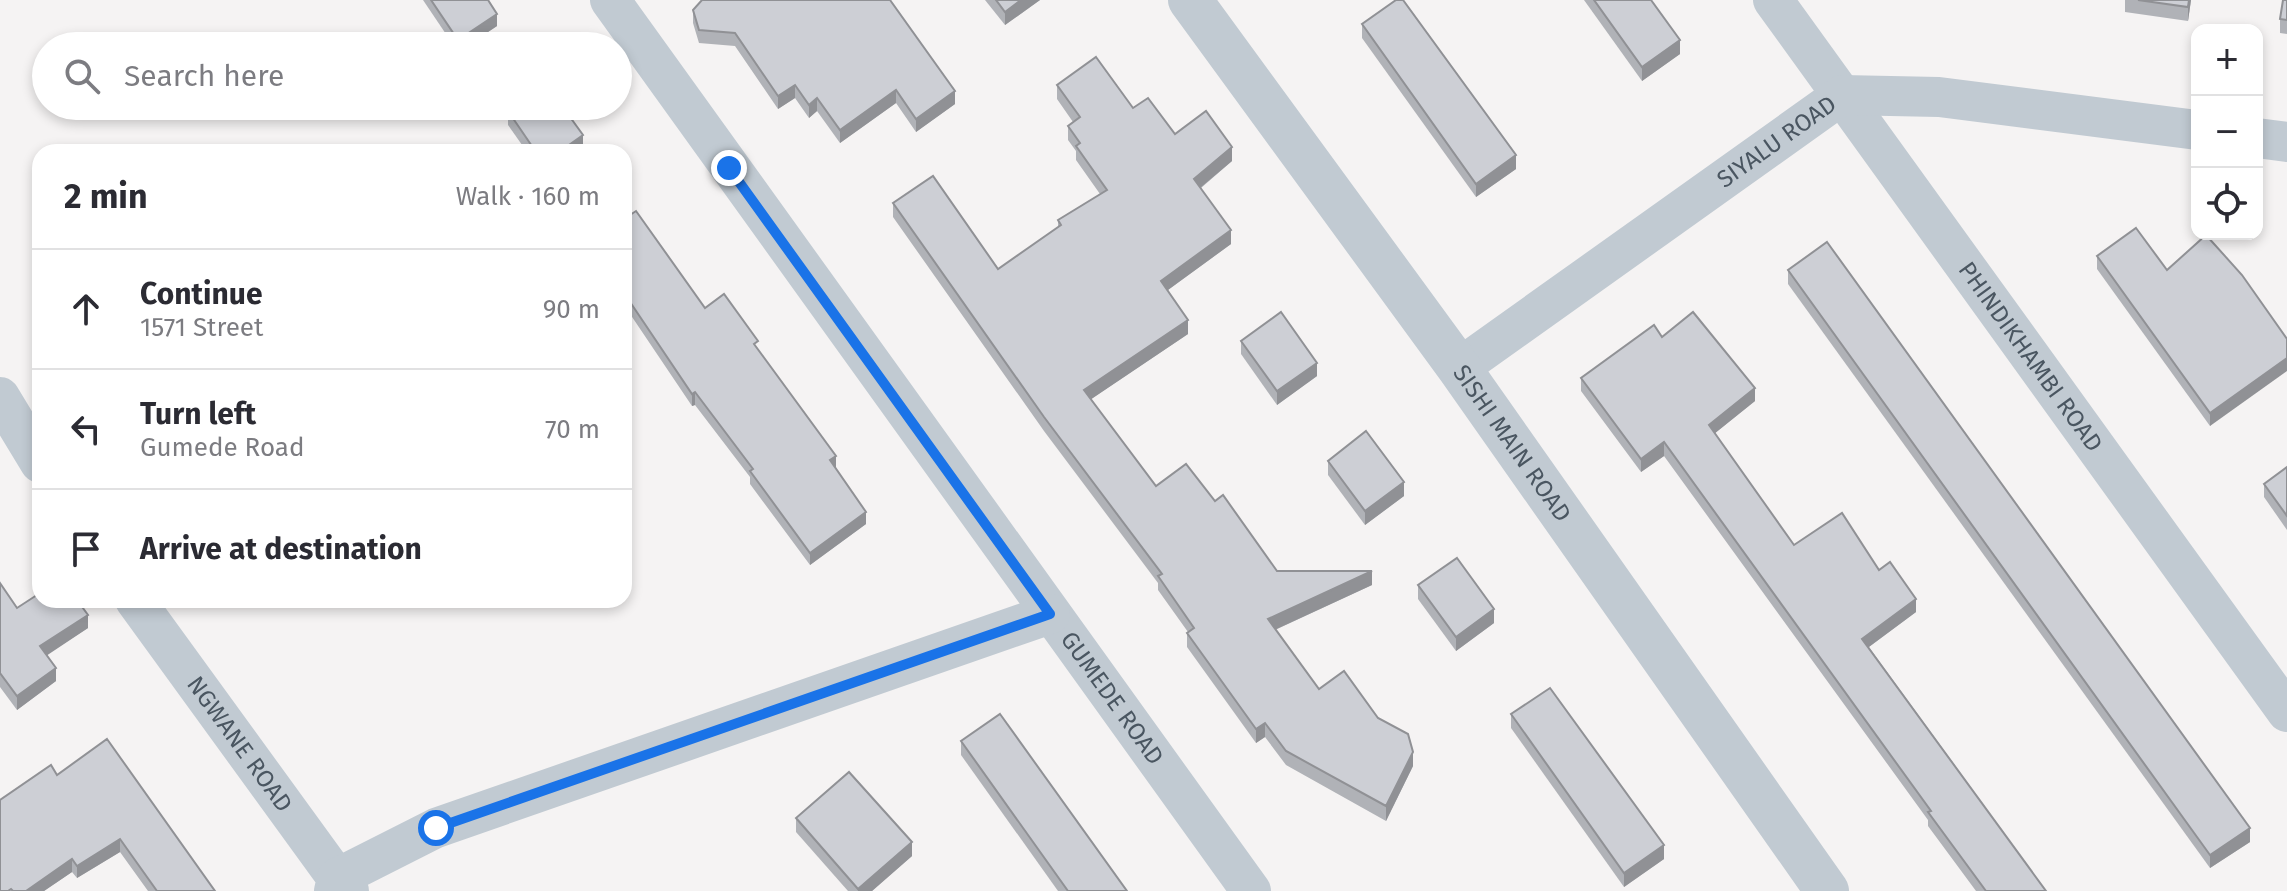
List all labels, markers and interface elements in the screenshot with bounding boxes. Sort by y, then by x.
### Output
map controls [2191,24,2263,240]
button: + [2191,24,2263,96]
search box [32,32,632,120]
icon: search [60,54,104,98]
text: Search here [124,58,284,94]
street label: SIYALU ROAD [1712,90,1842,194]
button: − [2191,96,2263,168]
route end [711,150,747,186]
button: locate [2191,168,2263,240]
text: 2 min [64,176,148,217]
text: Walk · 160 m [456,181,600,212]
street label: PHINDIKHAMBI ROAD [1953,256,2108,457]
text: Continue [140,276,263,312]
icon: ahead [64,287,108,331]
text: 90 m [543,294,600,325]
text: 1571 Street [140,312,263,343]
street label: SISHI MAIN ROAD [1447,360,1577,527]
text: Turn left [140,396,256,432]
icon: left [64,407,108,451]
text: 70 m [545,414,600,445]
text: Gumede Road [140,432,305,463]
icon: arrive [64,527,108,571]
text: Arrive at destination [140,531,422,567]
street label: GUMEDE ROAD [1055,626,1169,770]
street label: NGWANE ROAD [181,671,298,817]
route start [418,810,454,846]

